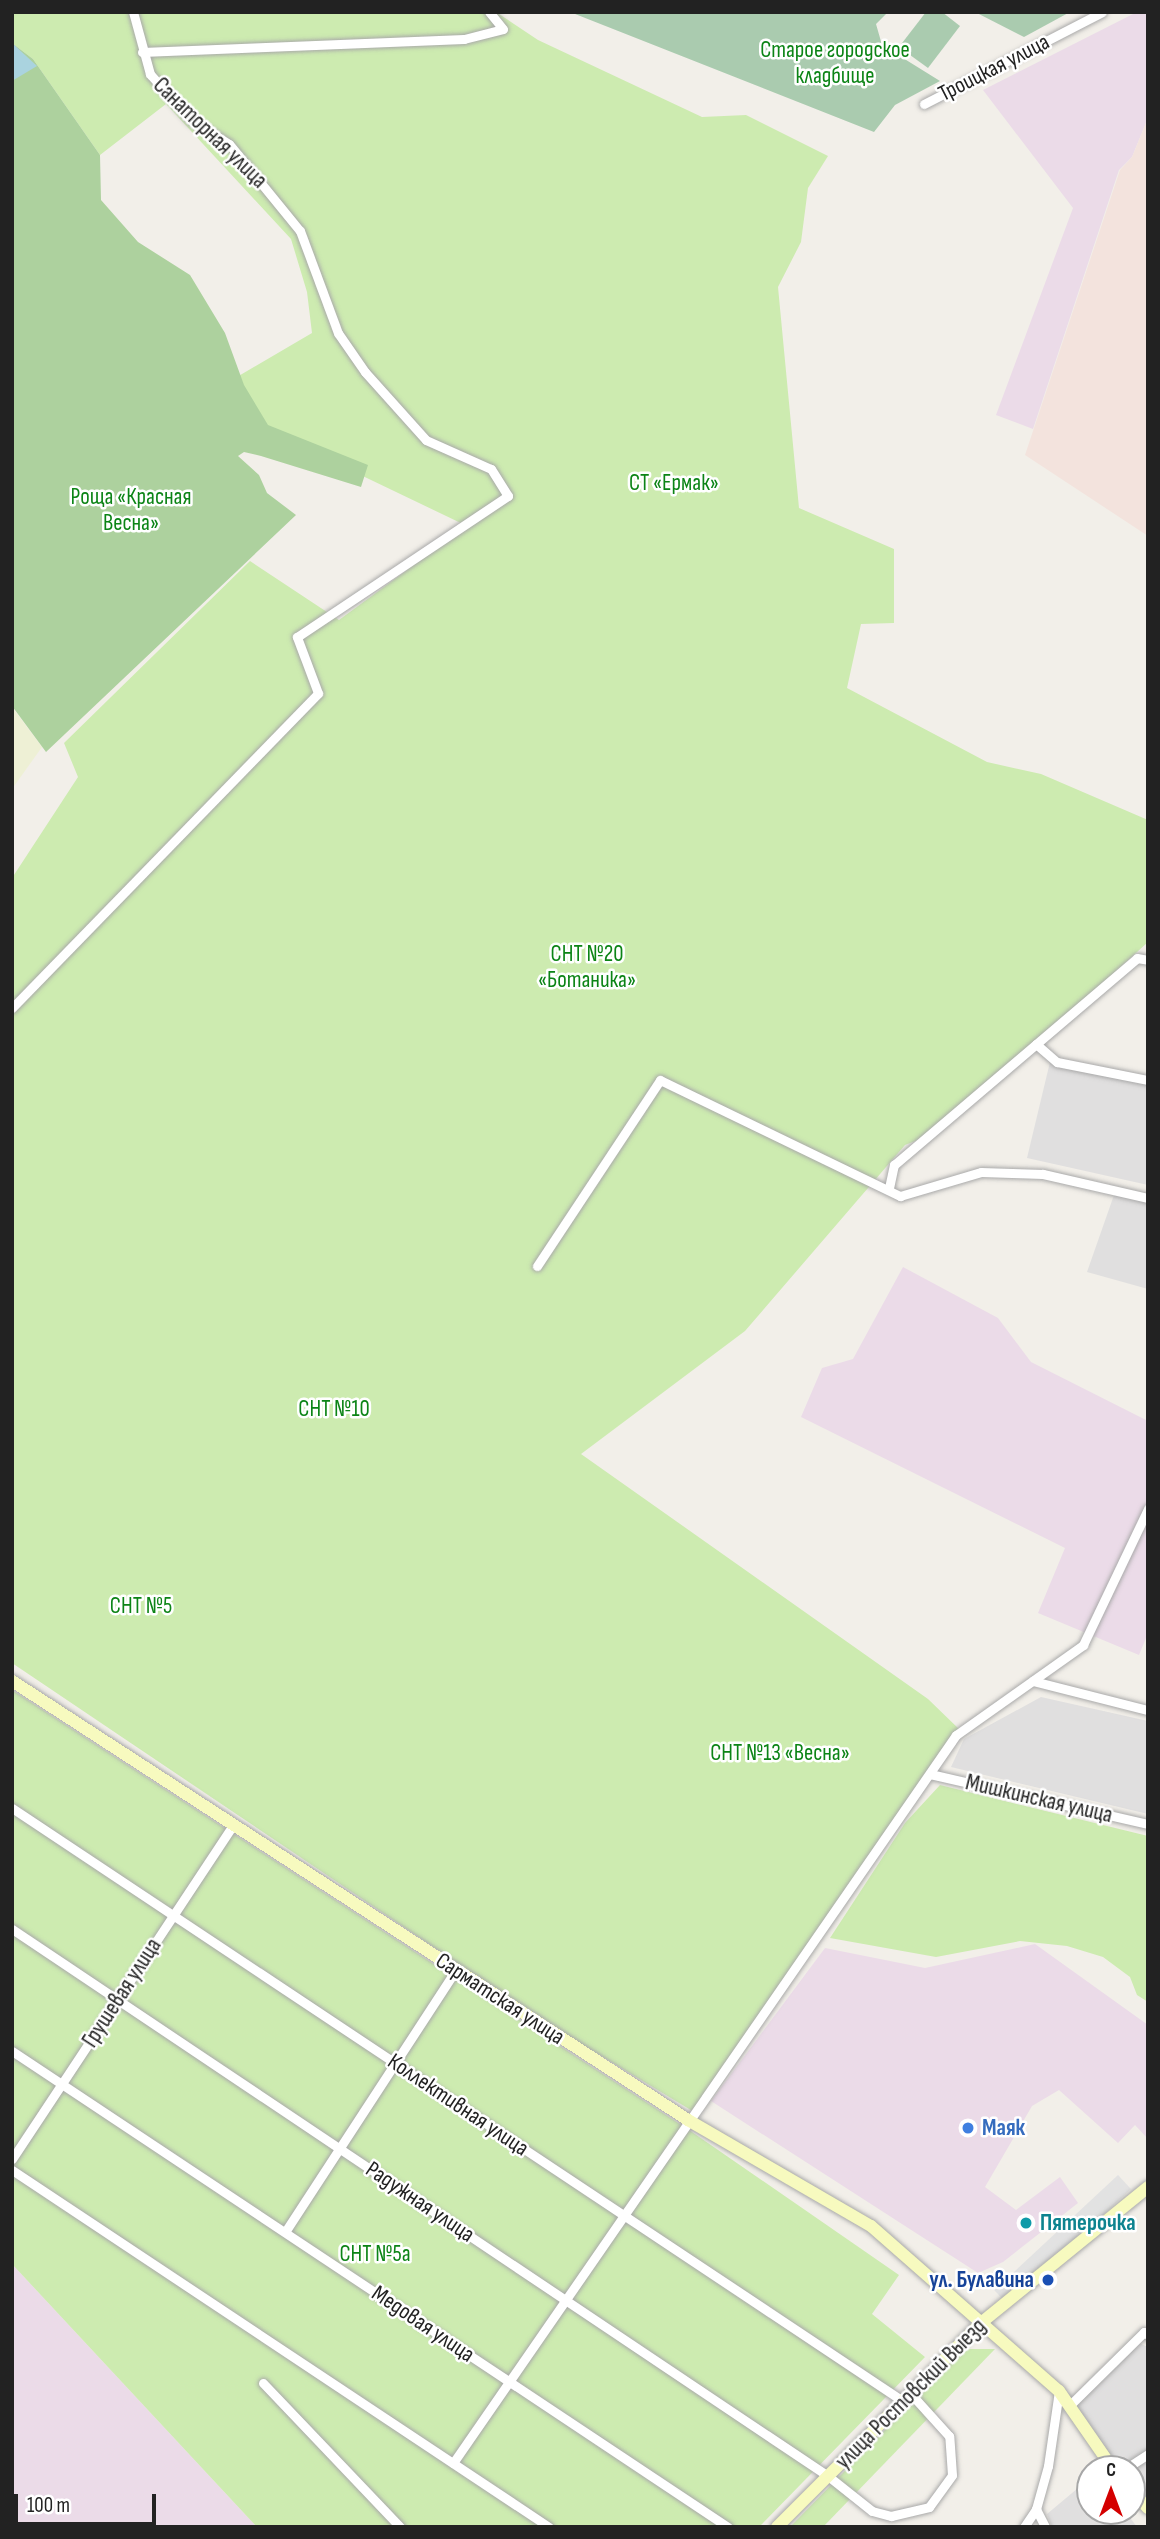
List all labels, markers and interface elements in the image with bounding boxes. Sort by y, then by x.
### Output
street label: Троицкая улица [934,28,1054,108]
park label: Старое городское кладбище [760,36,910,90]
street label: Санаторная улица [147,72,273,194]
park label: СТ «Ермак» [629,469,719,497]
park label: Роща «Красная Весна» [71,483,191,537]
park label: СНТ №20 «Ботаника» [538,940,636,994]
park label: СНТ №10 [298,1395,370,1423]
park label: СНТ №5 [110,1592,172,1620]
park label: СНТ №13 «Весна» [710,1739,850,1767]
street label: Мишкинская улица [963,1769,1115,1829]
street label: Грушевая улица [76,1933,168,2053]
street label: Сарматская улица [430,1947,570,2051]
street label: Коллективная улица [382,2048,534,2162]
place label: Маяк [982,2114,1025,2142]
marker: Маяк [960,2120,976,2136]
street label: Радужная улица [360,2156,480,2248]
place label: Пятерочка [1040,2209,1136,2237]
marker: Пятерочка [1018,2215,1034,2231]
park label: СНТ №5а [339,2240,411,2268]
place label: ул. Булавина [929,2266,1034,2294]
marker: ул. Булавина [1040,2272,1056,2288]
street label: Медовая улица [366,2280,480,2368]
street label: улица Ростовский Выезд [830,2313,992,2475]
north arrow [1076,2455,1146,2525]
text: С [1106,2459,1116,2482]
scale bar [18,2480,159,2524]
text: 100 m [27,2493,70,2518]

